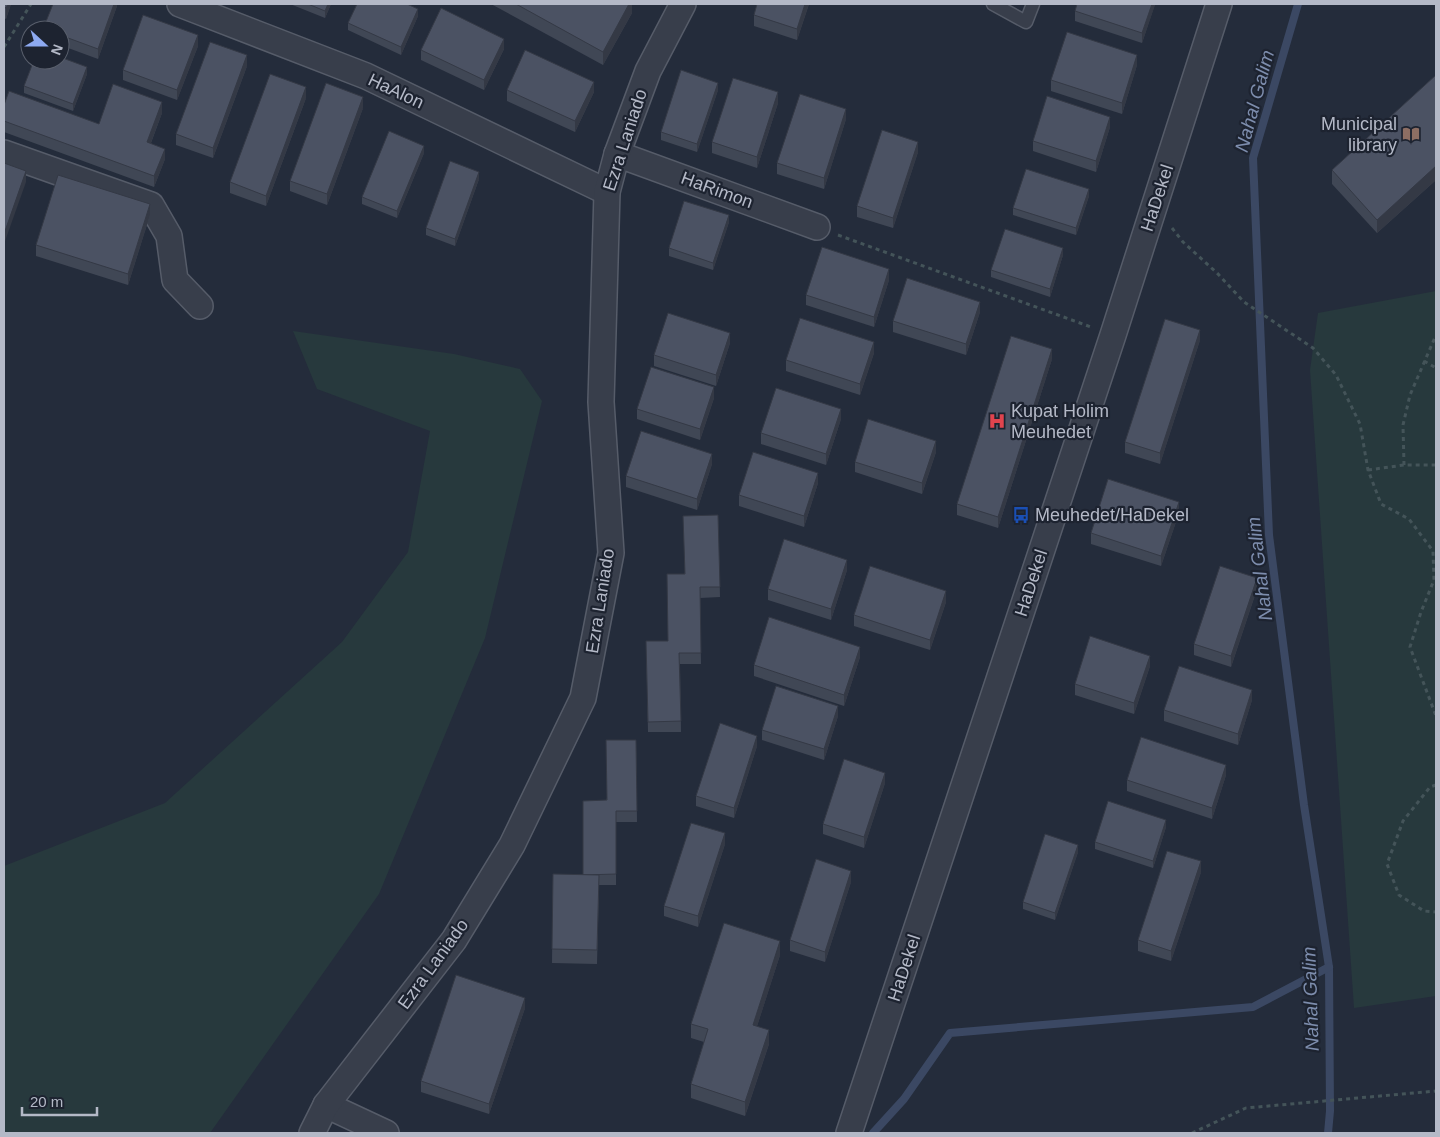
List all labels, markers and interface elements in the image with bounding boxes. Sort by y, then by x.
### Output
north arrow [20,20,70,70]
text: N [48,42,66,57]
water label: Nahal Galim [1231,48,1278,154]
street label: HaAlon [365,69,427,113]
street label: Ezra Laniado [599,86,651,194]
place label: Municipal library [1321,114,1397,155]
library icon: Municipal library [1401,124,1421,144]
street label: HaDekel [1137,162,1177,234]
street label: HaRimon [678,168,756,212]
place label: Kupat Holim Meuhedet [1011,401,1109,442]
hospital icon: Kupat Holim Meuhedet [987,411,1007,431]
bus stop icon: Meuhedet/HaDekel [1011,505,1031,525]
place label: Meuhedet/HaDekel [1035,505,1189,525]
water label: Nahal Galim [1243,516,1276,622]
street label: Ezra Laniado [582,547,618,655]
street label: HaDekel [1011,547,1051,619]
street label: Ezra Laniado [394,915,472,1013]
street label: HaDekel [884,932,924,1004]
water label: Nahal Galim [1298,946,1323,1052]
scale bar [22,1084,98,1116]
text: 20 m [30,1093,63,1110]

